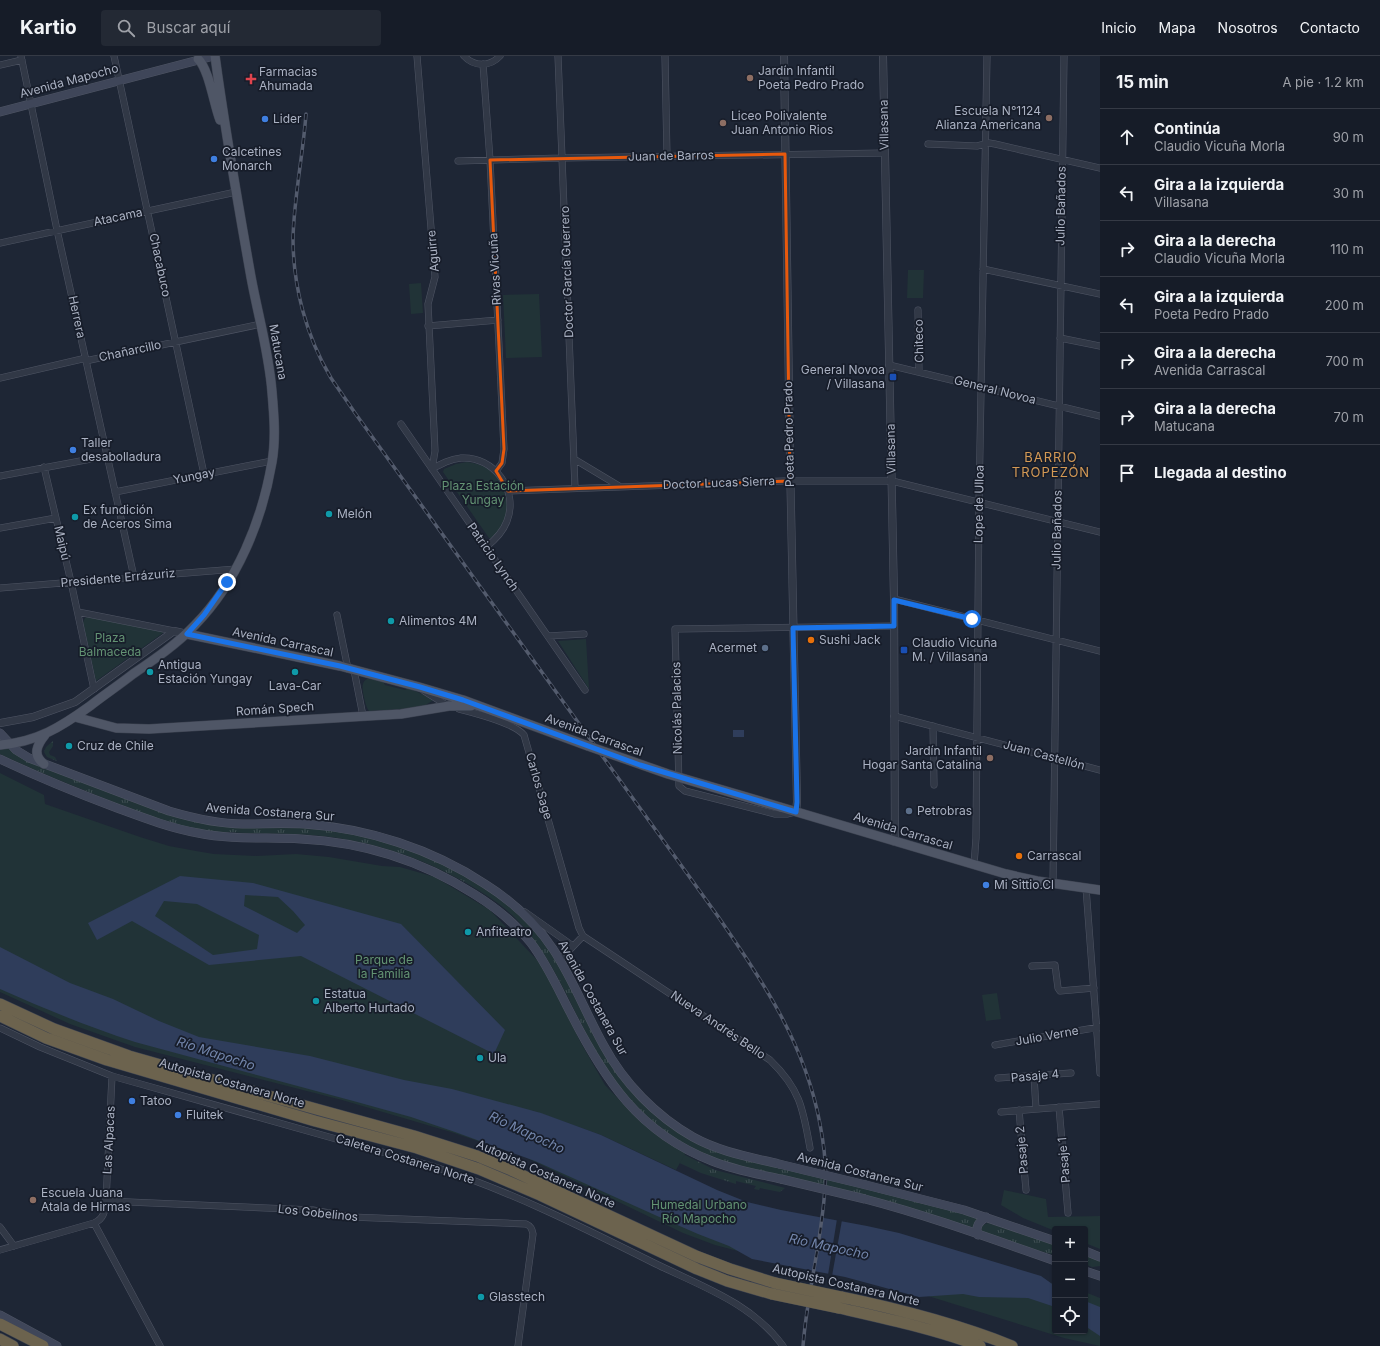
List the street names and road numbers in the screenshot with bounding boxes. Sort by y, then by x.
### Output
street label: Avenida Mapocho [18,60,120,101]
street label: Villasana [876,100,891,150]
street label: Juan de Barros [628,147,714,164]
street label: Julio Bañados [1052,166,1069,246]
street label: Atacama [92,204,144,229]
street label: Doctor García Guerrero [557,206,576,338]
street label: Aguirre [423,230,442,272]
street label: Chacabuco [146,232,175,298]
street label: Rivas Vicuña [485,232,504,306]
street label: Herrera [66,294,89,340]
street label: Chiteco [911,319,926,363]
street label: Matucana [266,323,291,381]
street label: Chañarcillo [97,337,163,364]
street label: General Novoa [952,372,1038,407]
street label: Poeta Pedro Prado [780,381,797,487]
street label: Villasana [883,424,898,474]
street label: Yungay [172,464,216,487]
street label: Lope de Ulloa [970,465,987,543]
street label: Doctor Lucas Sierra [663,473,775,492]
street label: Julio Bañados [1048,490,1065,570]
street label: Patricio Lynch [464,520,523,594]
street label: Maipú [51,524,74,562]
street label: Presidente Errázuriz [60,565,176,590]
street label: Avenida Carrascal [231,623,335,660]
street label: Nicolás Palacios [668,662,685,754]
street label: Román Spech [235,698,315,719]
street label: Avenida Carrascal [543,710,645,759]
street label: Juan Castellón [1002,736,1087,773]
street label: Carlos Sage [523,751,556,821]
street label: Avenida Costanera Sur [205,800,336,824]
street label: Avenida Carrascal [852,808,955,853]
street label: Avenida Costanera Sur [555,937,632,1058]
street label: Nueva Andrés Bello [668,987,769,1062]
street label: Julio Verne [1014,1023,1080,1048]
street label: Autopista Costanera Norte [158,1055,307,1110]
street label: Pasaje 4 [1010,1066,1060,1085]
street label: Las Alpacas [99,1105,118,1175]
street label: Pasaje 2 [1012,1125,1031,1175]
street label: Caletera Costanera Norte [334,1130,476,1187]
street label: Autopista Costanera Norte [474,1136,618,1211]
street label: Pasaje 1 [1054,1137,1073,1183]
street label: Avenida Costanera Sur [795,1149,925,1195]
street label: Los Gobelinos [277,1201,359,1224]
street label: Autopista Costanera Norte [771,1260,921,1309]

